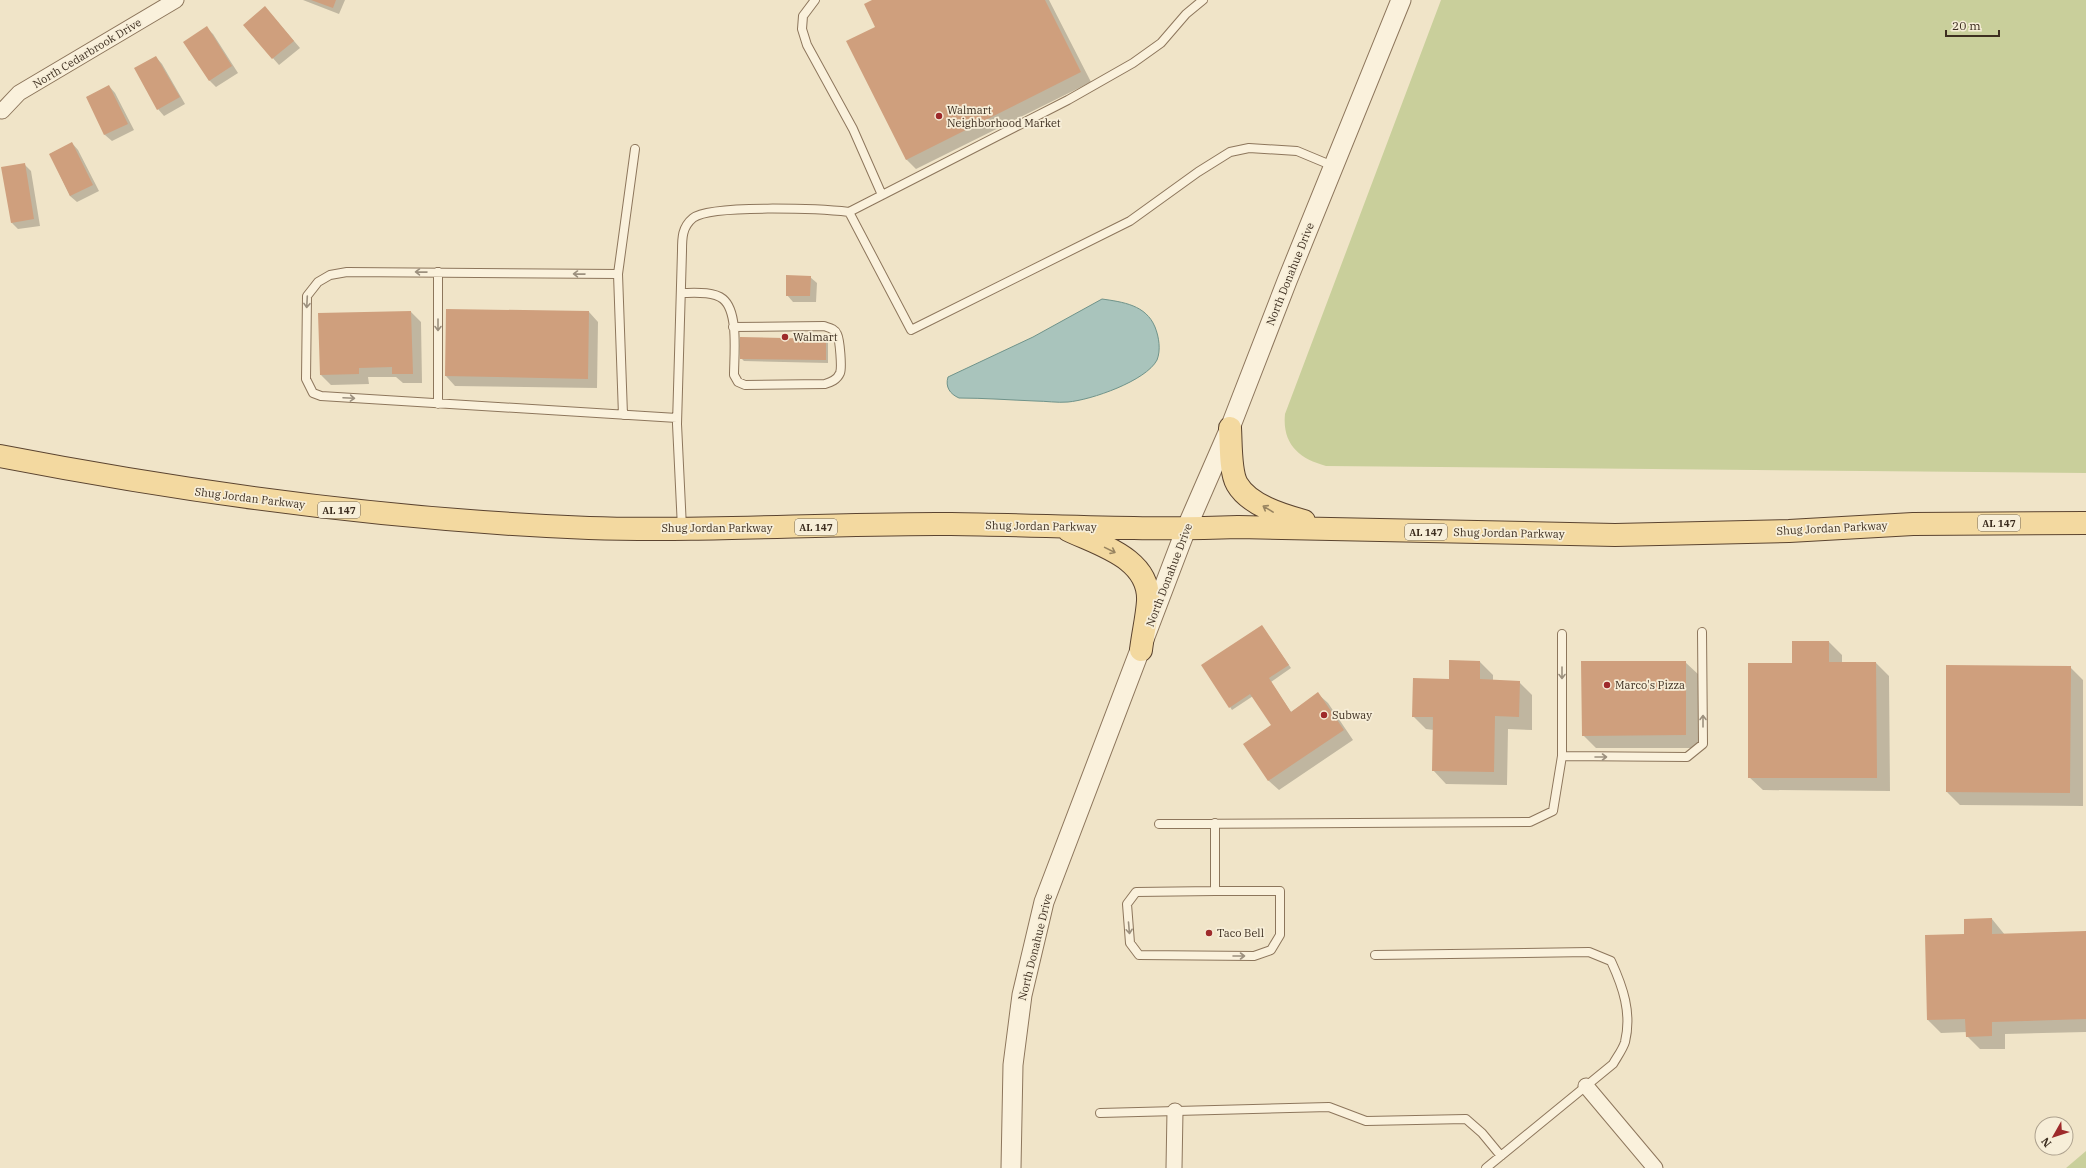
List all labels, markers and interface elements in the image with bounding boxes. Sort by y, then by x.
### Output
scale bar [1946,12,1999,38]
street label: North Cedarbrook Drive [30,15,144,91]
text: 20 m [1952,18,1981,33]
place label: Walmart Neighborhood Market [947,103,1061,130]
marker: Walmart Neighborhood Market [934,111,944,121]
street label: North Donahue Drive [1263,220,1317,328]
one-way arrow [415,268,428,276]
one-way arrow [573,270,586,278]
one-way arrow [303,295,311,308]
one-way arrow [434,318,442,331]
place label: Walmart [793,330,838,344]
marker: Walmart [780,332,790,342]
one-way arrow [342,395,355,402]
street label: Shug Jordan Parkway [194,484,306,512]
road number: AL 147 [318,502,360,518]
one-way arrow [1262,504,1274,512]
road number: AL 147 [1978,515,2020,531]
street label: Shug Jordan Parkway [985,518,1097,534]
street label: Shug Jordan Parkway [1776,518,1888,538]
road number: AL 147 [795,519,837,535]
street label: Shug Jordan Parkway [661,521,773,535]
street label: North Donahue Drive [1143,521,1195,629]
road number: AL 147 [1405,524,1447,540]
street label: Shug Jordan Parkway [1453,525,1565,541]
one-way arrow [1103,547,1115,554]
one-way arrow [1558,666,1566,679]
place label: Marco's Pizza [1615,678,1685,692]
marker: Marco's Pizza [1602,680,1612,690]
place label: Subway [1332,708,1372,722]
marker: Subway [1319,710,1329,720]
one-way arrow [1699,715,1707,728]
one-way arrow [1594,753,1607,761]
street label: North Donahue Drive [1015,892,1055,1002]
one-way arrow [1125,921,1132,934]
place label: Taco Bell [1217,926,1264,940]
marker: Taco Bell [1204,928,1214,938]
one-way arrow [1232,952,1245,960]
north arrow [2034,1116,2074,1156]
text: N [2038,1134,2054,1150]

